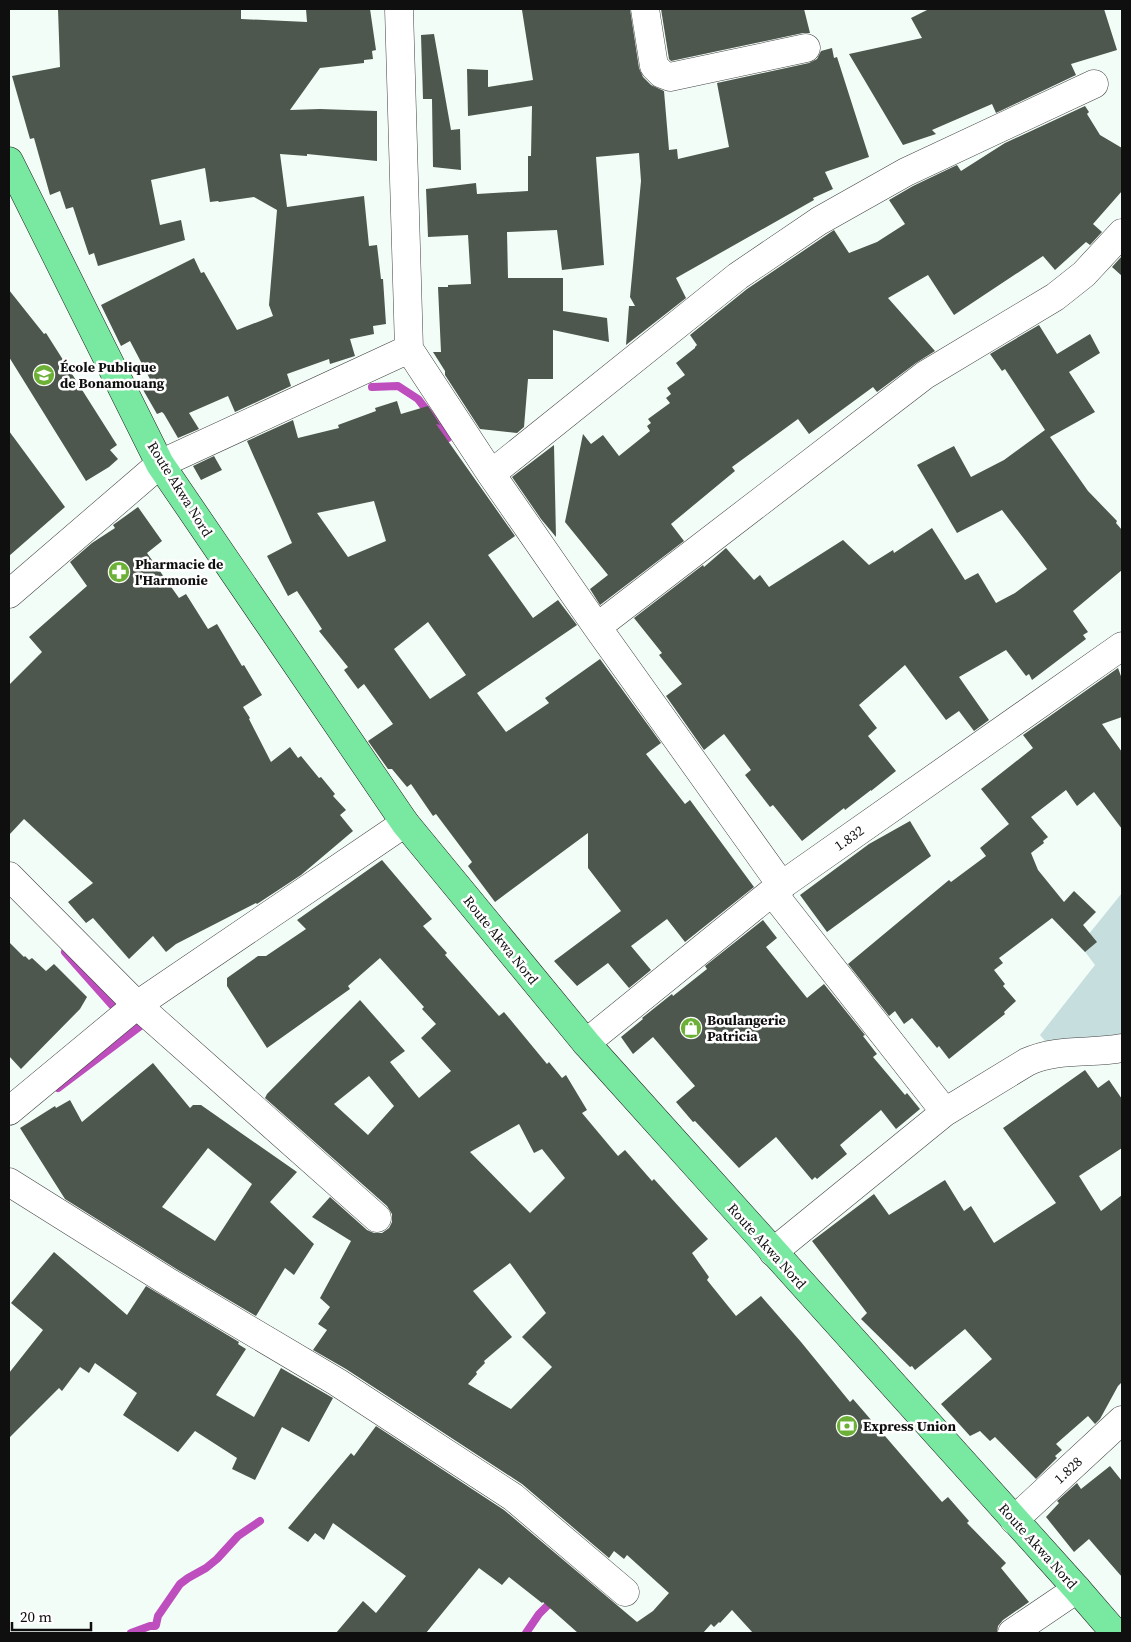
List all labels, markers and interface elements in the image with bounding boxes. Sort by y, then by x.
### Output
place label: École Publique de Bonamouang [60,357,165,393]
school or university icon: École Publique de Bonamouang [32,363,56,387]
street label: Route Akwa Nord [143,437,217,541]
place label: Pharmacie de l'Harmonie [135,554,223,590]
pharmacy icon: Pharmacie de l'Harmonie [107,560,131,584]
street label: 1.832 [830,821,868,855]
street label: Route Akwa Nord [459,891,543,989]
place label: Boulangerie Patricia [707,1010,786,1046]
shop icon: Boulangerie Patricia [679,1016,703,1040]
street label: Route Akwa Nord [723,1199,811,1293]
bank icon: Express Union [835,1414,859,1438]
place label: Express Union [863,1416,956,1436]
street label: 1.828 [1049,1452,1087,1488]
street label: Route Akwa Nord [994,1499,1082,1593]
scale bar [12,1600,91,1632]
text: 20 m [20,1606,52,1627]

